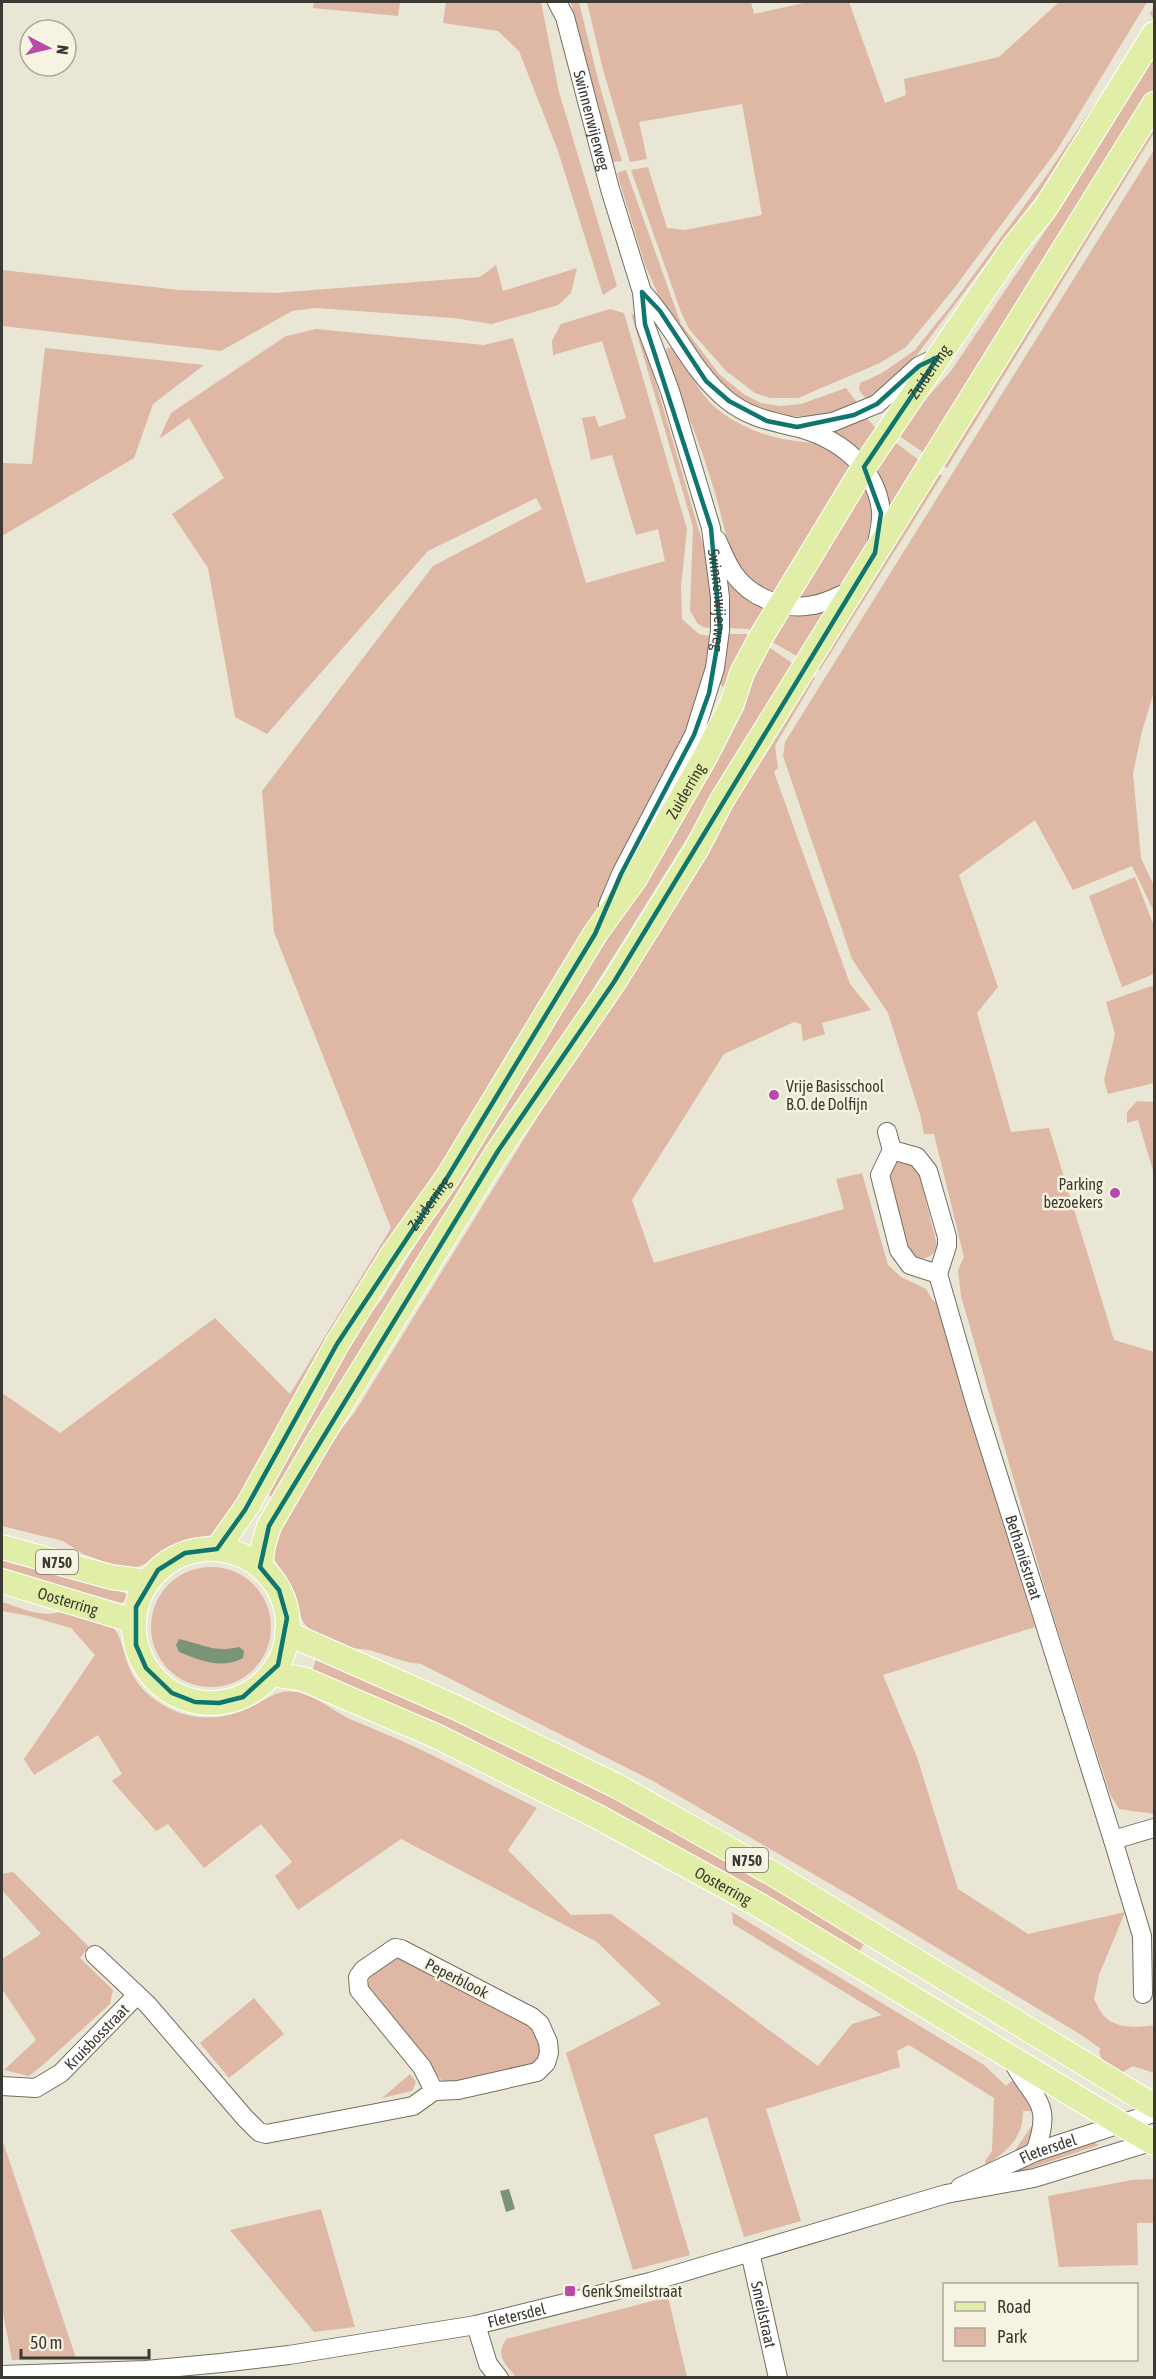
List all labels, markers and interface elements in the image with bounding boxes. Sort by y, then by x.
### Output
north arrow [18,18,78,78]
text: N [53,44,72,56]
street label: Swinnenwijerweg [570,68,614,173]
street label: Zuiderring [904,341,954,402]
street label: Swinnenwijerweg [705,548,729,653]
street label: Zuiderring [662,760,710,822]
place label: Vrije Basisschool B.O. de Dolfijn [786,1077,885,1114]
marker: Vrije Basisschool B.O. de Dolfijn [767,1088,781,1102]
street label: Zuiderring [404,1173,455,1233]
place label: Parking bezoekers [1043,1175,1103,1211]
marker: Parking bezoekers [1108,1186,1122,1200]
street label: Bethaniëstraat [1002,1513,1046,1602]
road number: N750 [36,1550,78,1574]
street label: Oosterring [36,1583,100,1620]
road number: N750 [726,1848,768,1872]
street label: Oosterring [692,1863,755,1909]
street label: Peperblook [422,1954,491,2002]
street label: Kruisbosstraat [60,2000,133,2073]
street label: Fletersdel [1016,2130,1079,2167]
street label: Smeilstraat [748,2280,780,2350]
place label: Genk Smeilstraat [582,2282,683,2300]
legend [943,2283,1138,2361]
marker: Genk Smeilstraat [563,2284,577,2298]
text: Road [997,2296,1031,2317]
street label: Fletersdel [486,2299,548,2331]
scale bar [21,2322,148,2360]
text: Park [997,2326,1027,2347]
text: 50 m [30,2332,62,2353]

